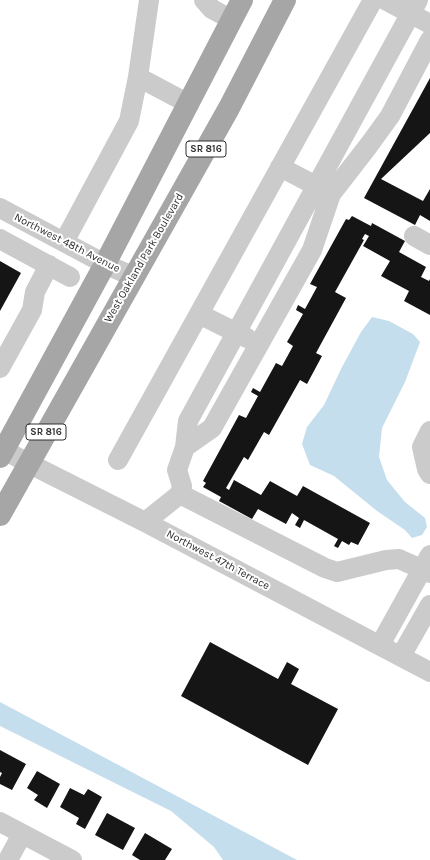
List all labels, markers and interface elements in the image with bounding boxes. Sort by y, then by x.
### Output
road number: SR 816 [186,141,226,157]
street label: West Oakland Park Boulevard [101,191,187,325]
street label: Northwest 48th Avenue [12,211,122,275]
road number: SR 816 [26,424,66,440]
street label: Northwest 47th Terrace [164,527,272,593]

